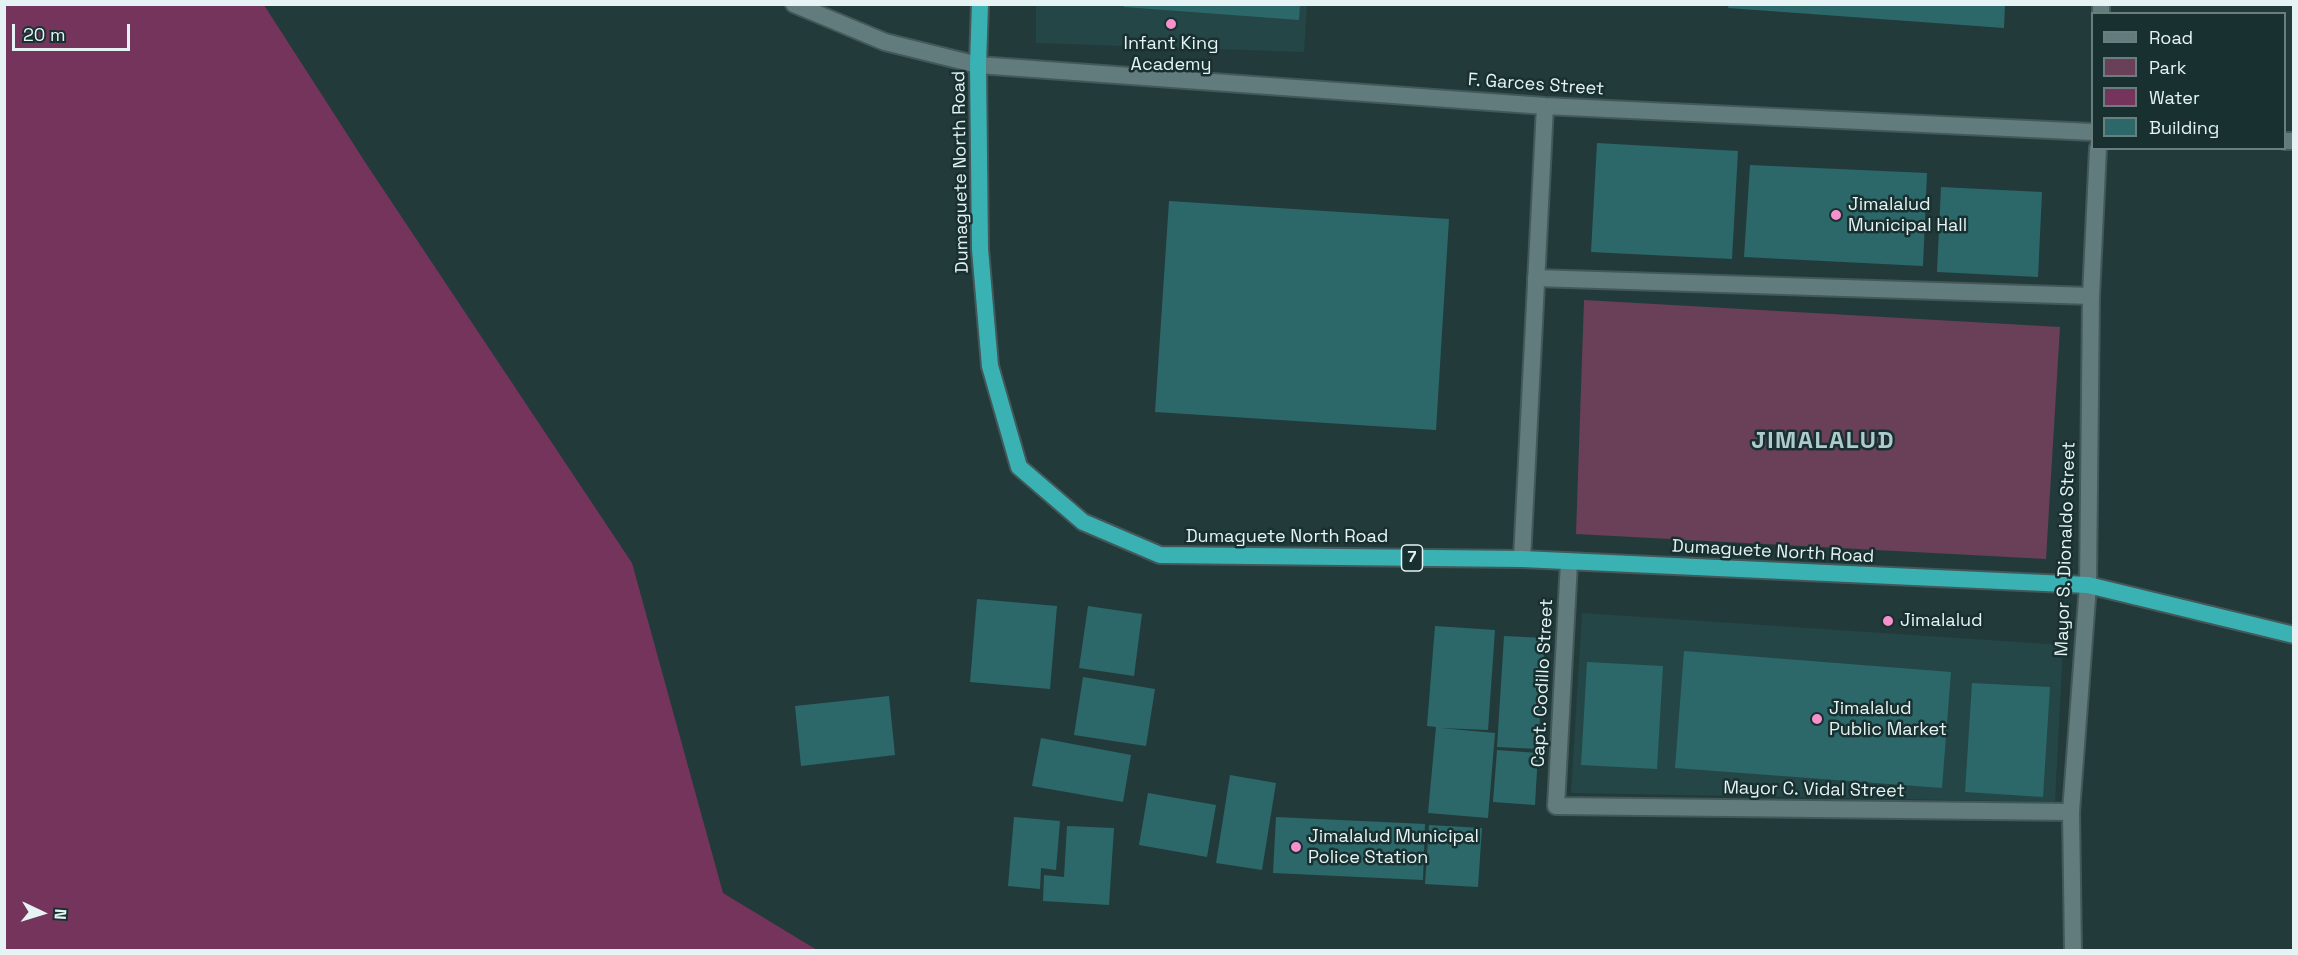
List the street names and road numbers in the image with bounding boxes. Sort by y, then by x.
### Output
street label: F. Garces Street [1467,69,1605,101]
street label: Dumaguete North Road [948,71,974,273]
street label: Mayor S. Dionaldo Street [2051,441,2081,657]
street label: Dumaguete North Road [1186,526,1388,548]
street label: Dumaguete North Road [1671,536,1875,568]
road number: 7 [1402,545,1422,571]
street label: Capt. Codillo Street [1528,598,1558,768]
street label: Mayor C. Vidal Street [1723,778,1905,802]

